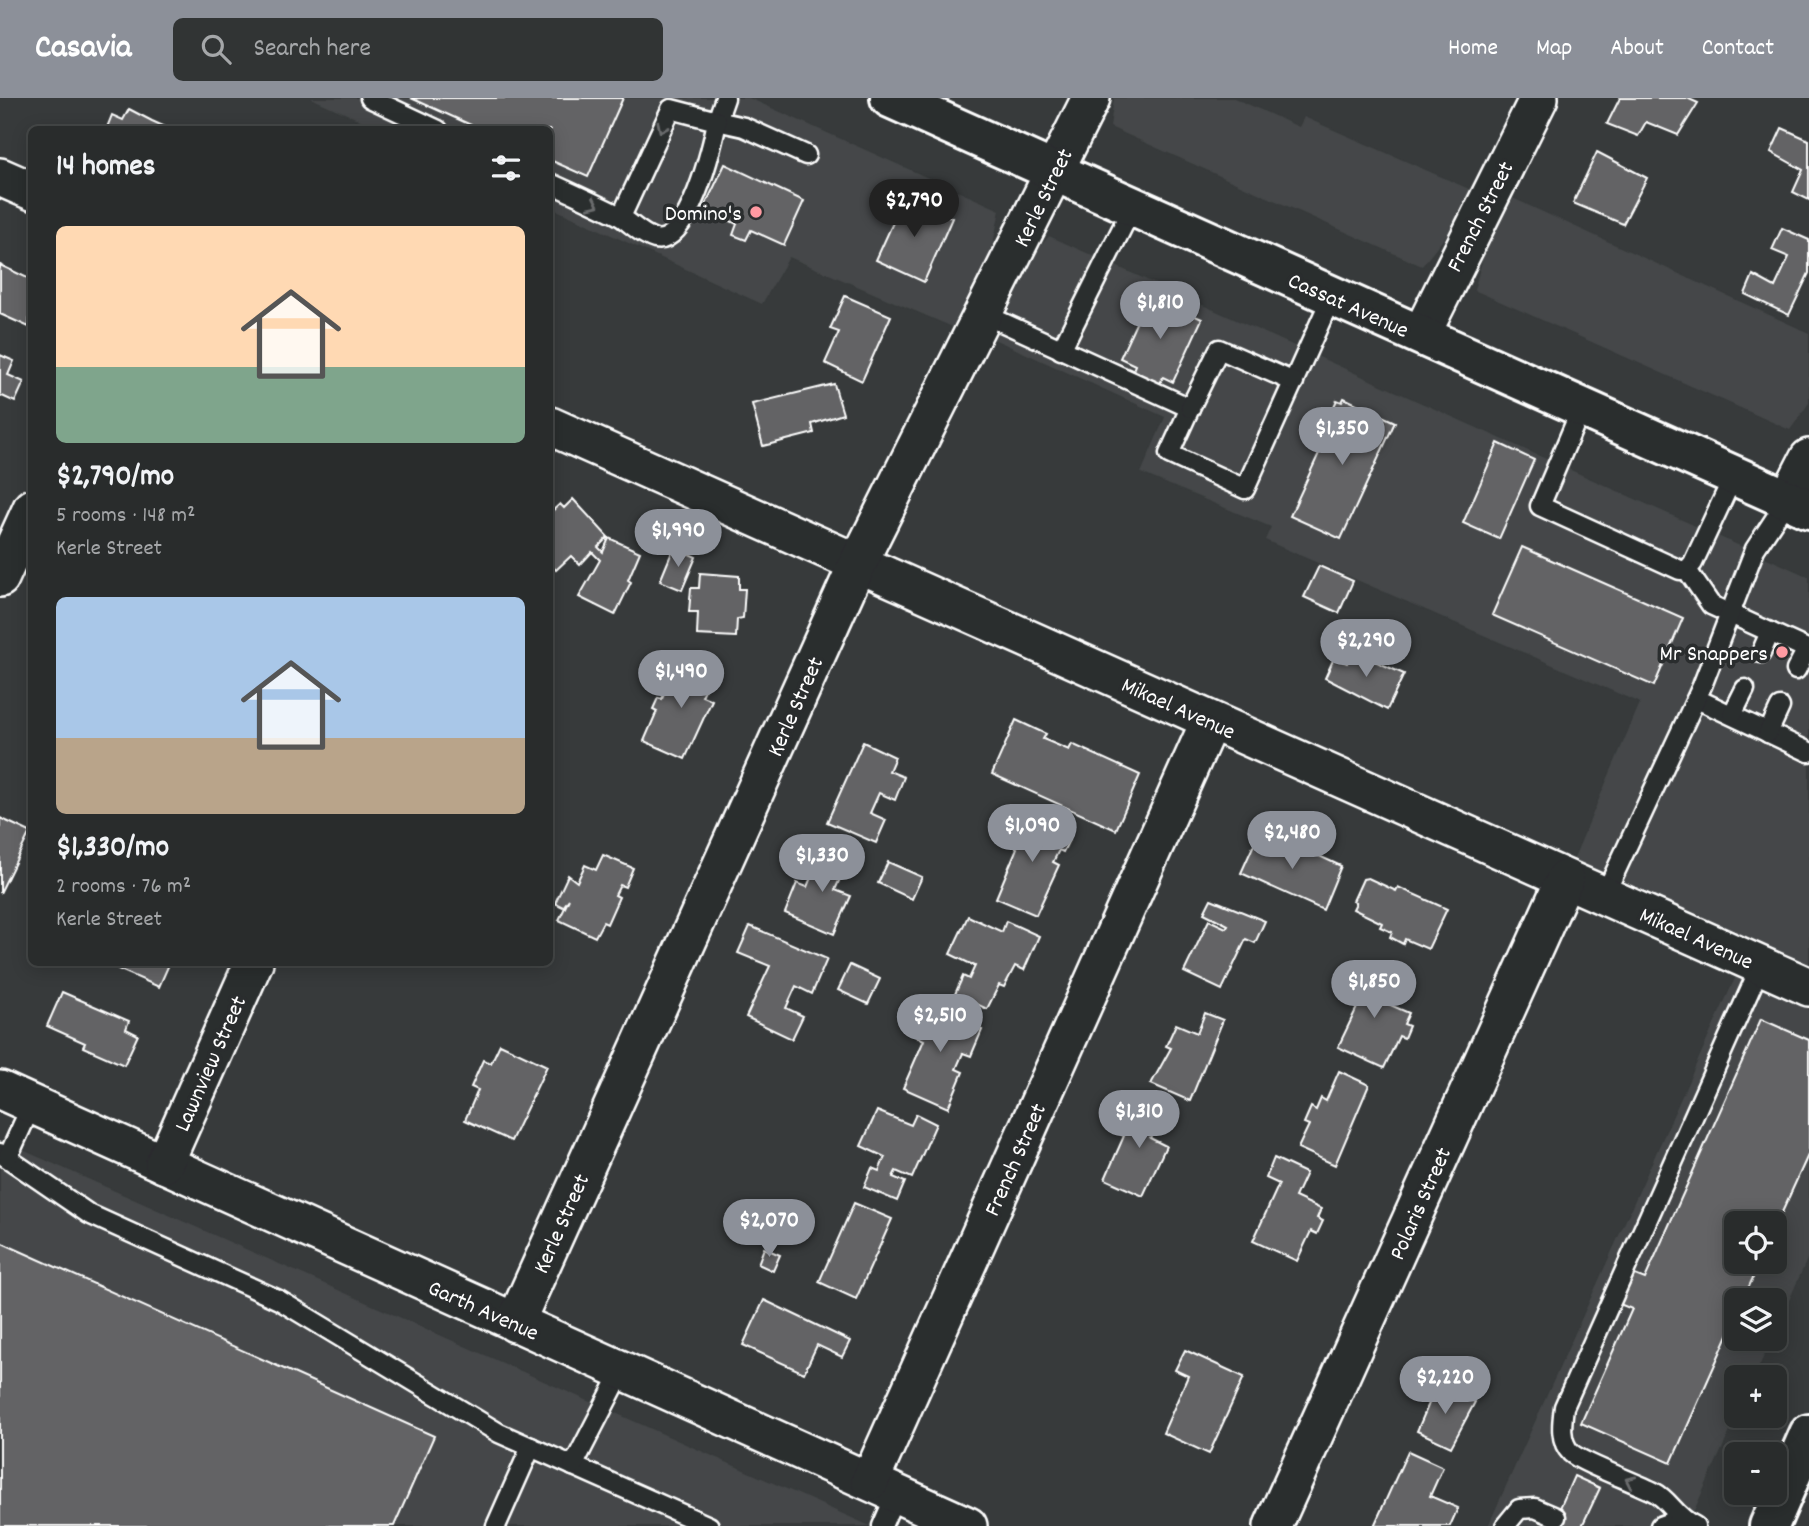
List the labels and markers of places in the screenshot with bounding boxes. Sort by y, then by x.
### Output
pin: $2,790 [857,180,971,239]
place label: Domino's [665,199,742,232]
marker: Domino's [748,204,764,220]
pin: $1,810 [1103,282,1217,341]
pin: $1,350 [1285,408,1399,467]
pin: $1,990 [621,510,735,569]
pin: $2,290 [1309,620,1423,679]
place label: Mr Snappers [1660,639,1768,672]
marker: Mr Snappers [1774,644,1790,660]
pin: $1,490 [624,650,738,710]
pin: $1,090 [975,804,1089,864]
pin: $2,480 [1235,812,1349,871]
pin: $1,330 [765,834,879,894]
pin: $1,850 [1317,960,1431,1020]
pin: $2,510 [883,995,997,1054]
pin: $1,310 [1082,1090,1196,1150]
pin: $2,070 [712,1200,826,1259]
pin: $2,220 [1388,1356,1502,1416]

